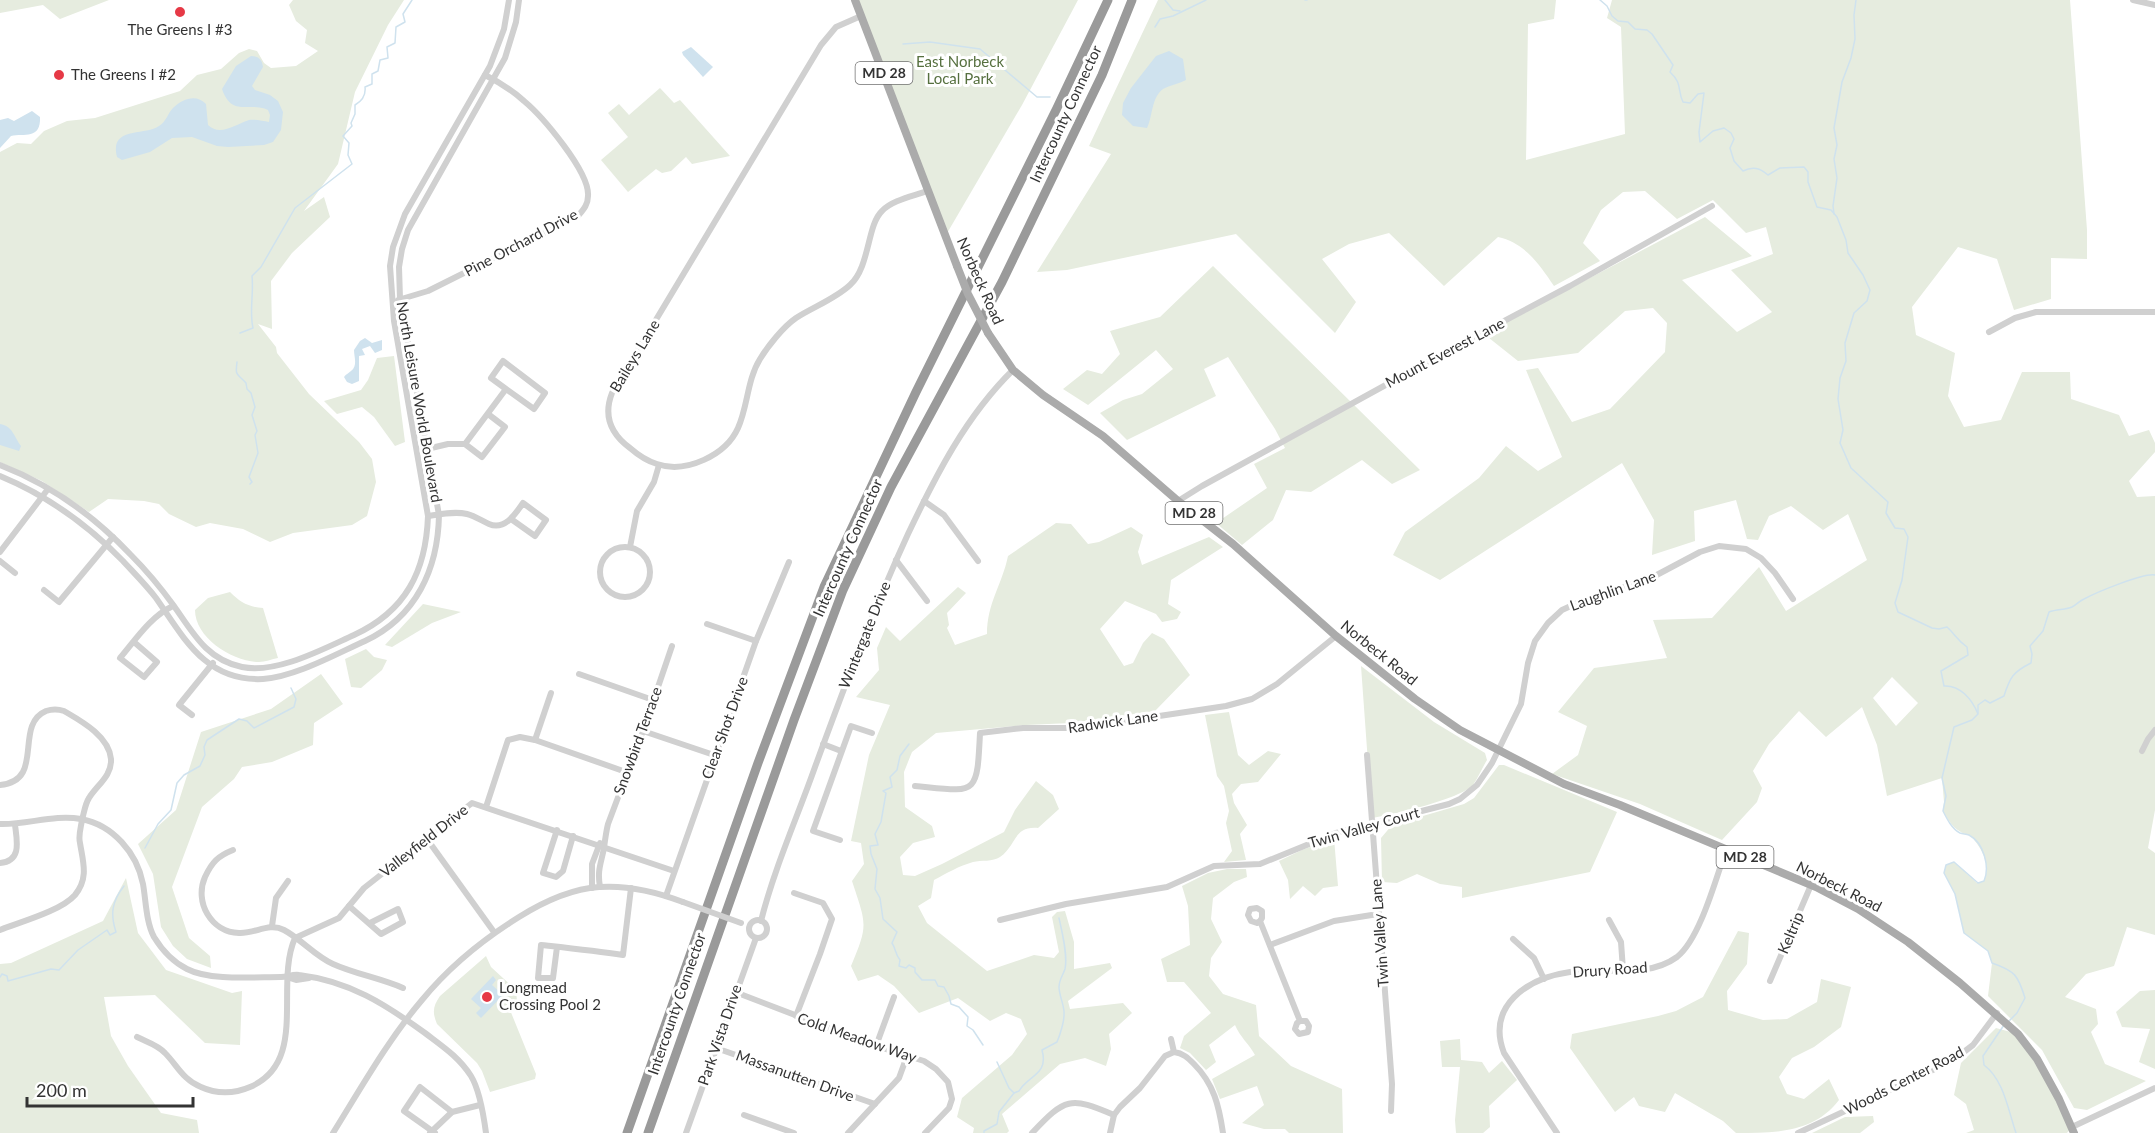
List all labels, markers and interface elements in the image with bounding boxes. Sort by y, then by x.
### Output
marker: The Greens I #3 [173,5,187,19]
place label: The Greens I #3 [128,20,232,38]
street label: Intercounty Connector [1025,42,1105,185]
park label: East Norbeck Local Park [916,52,1004,87]
road number: MD 28 [856,62,912,84]
place label: The Greens I #2 [71,65,176,83]
marker: The Greens I #2 [52,68,66,82]
street label: Pine Orchard Drive [461,205,580,280]
street label: Norbeck Road [954,234,1008,327]
street label: North Leisure World Boulevard [393,300,447,504]
street label: Mount Everest Lane [1382,313,1507,391]
street label: Baileys Lane [605,316,663,395]
street label: Intercounty Connector [809,475,886,619]
road number: MD 28 [1166,502,1222,524]
street label: Laughlin Lane [1567,566,1658,614]
street label: Wintergate Drive [834,578,894,691]
street label: Norbeck Road [1338,616,1422,689]
street label: Clear Shot Drive [697,674,751,781]
street label: Snowbird Terrace [609,684,665,797]
street label: Radwick Lane [1067,706,1159,736]
street label: Valleyfield Drive [376,800,471,880]
street label: Twin Valley Court [1306,802,1422,851]
road number: MD 28 [1716,846,1774,868]
street label: Norbeck Road [1794,857,1885,915]
street label: Twin Valley Lane [1366,878,1392,988]
street label: Keltrip [1773,909,1807,956]
street label: Intercounty Connector [643,930,709,1077]
street label: Drury Road [1572,957,1648,981]
place label: Longmead Crossing Pool 2 [499,978,601,1013]
street label: Park Vista Drive [693,982,745,1087]
marker: Longmead Crossing Pool 2 [480,990,494,1004]
street label: Cold Meadow Way [795,1008,920,1066]
street label: Woods Center Road [1841,1042,1966,1118]
street label: Massanutten Drive [734,1045,857,1105]
scale bar [27,1070,194,1108]
text: 200 m [36,1079,87,1101]

